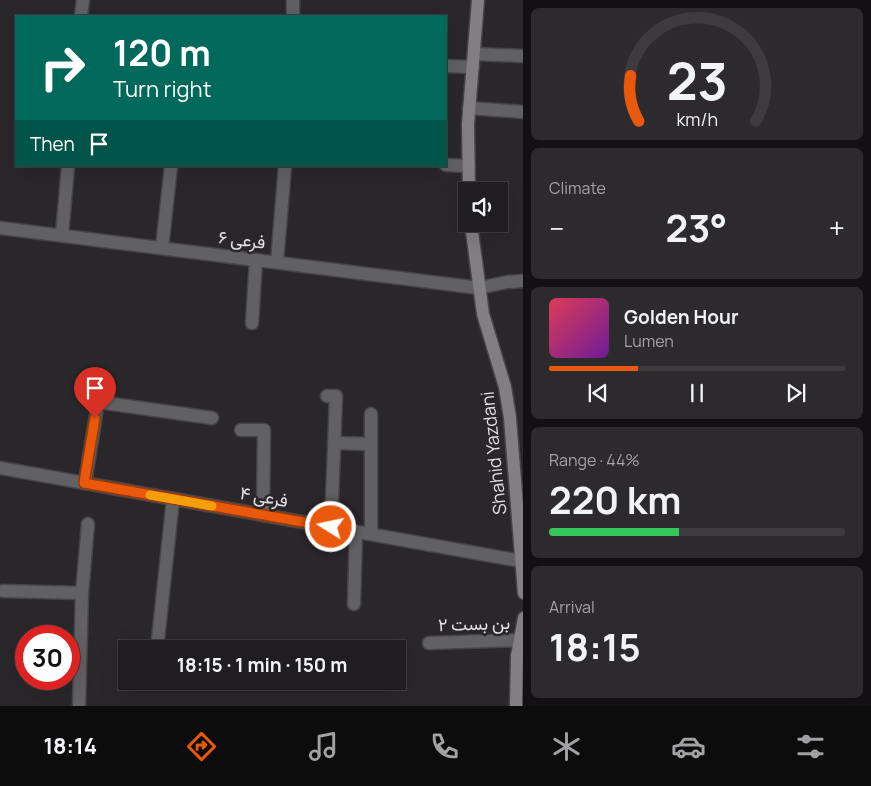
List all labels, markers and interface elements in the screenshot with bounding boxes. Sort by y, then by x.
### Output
text: 120 m [113,29,211,77]
icon: right [30,35,95,100]
text: 23 [666,45,728,116]
text: Turn right [113,74,211,104]
text: km/h [676,107,718,131]
icon: arrive [85,130,113,158]
text: Then [30,131,75,157]
text: Climate [549,177,606,199]
map controls [458,182,508,232]
button: sound [458,182,508,232]
text: 23° [666,201,727,253]
text: − [549,209,564,247]
text: + [829,209,845,247]
street label: فرعی ۶ [217,224,267,254]
text: Golden Hour [624,304,738,330]
text: Lumen [624,330,674,352]
pin [74,367,116,418]
icon: arrive [81,374,109,402]
icon: previous [584,379,612,407]
icon: pause [683,379,711,407]
icon: next [782,379,810,407]
street label: Shahid Yazdani [475,390,511,516]
text: Range · 44% [549,449,640,471]
text: 220 km [549,473,681,525]
street label: فرعی ۴ [238,480,290,512]
position arrow [304,500,356,552]
text: Arrival [549,596,595,618]
street label: بن بست ۲ [437,610,510,636]
text: 18:15 [549,620,641,672]
speed limit sign: 30 [15,625,80,690]
text: 18:15 · 1 min · 150 m [177,652,347,678]
icon: directions [184,729,219,764]
icon: music [306,729,341,764]
icon: phone [427,729,462,764]
icon: climate [549,729,584,764]
icon: car [671,729,706,764]
icon: filters [793,729,828,764]
text: 18:14 [43,731,97,761]

